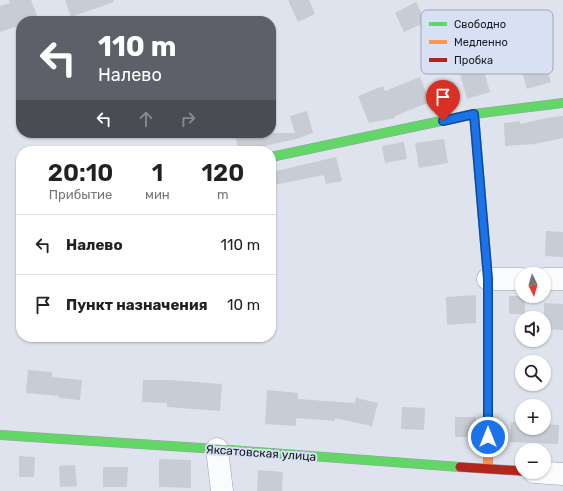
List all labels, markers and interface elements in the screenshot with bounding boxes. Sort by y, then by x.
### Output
legend [421,10,553,74]
text: Свободно [454,18,506,31]
text: 110 m [98,30,176,63]
icon: left [32,32,84,84]
text: Медленно [454,36,508,49]
text: Пробка [454,54,493,67]
text: Налево [98,64,162,86]
pin [426,80,460,121]
icon: arrive [432,86,454,108]
icon: left [93,108,115,130]
icon: ahead [135,108,157,130]
icon: right [177,108,199,130]
text: 20:10 [48,159,113,187]
text: 1 [152,159,163,187]
text: 120 [201,159,244,187]
text: Прибытие [49,187,112,202]
text: мин [145,187,170,202]
text: m [217,187,229,202]
icon: left [32,234,54,256]
text: Налево [66,236,123,254]
text: 110 m [221,236,260,254]
north arrow [515,267,551,303]
map controls [515,267,551,479]
icon: arrive [32,294,54,316]
text: Пункт назначения [66,296,208,314]
text: 10 m [227,296,260,314]
button: sound [515,311,551,347]
button: search [515,355,551,391]
button: + [515,399,551,435]
position arrow [467,416,509,458]
street label: Яксатовская улица [205,442,317,464]
button: − [515,443,551,479]

